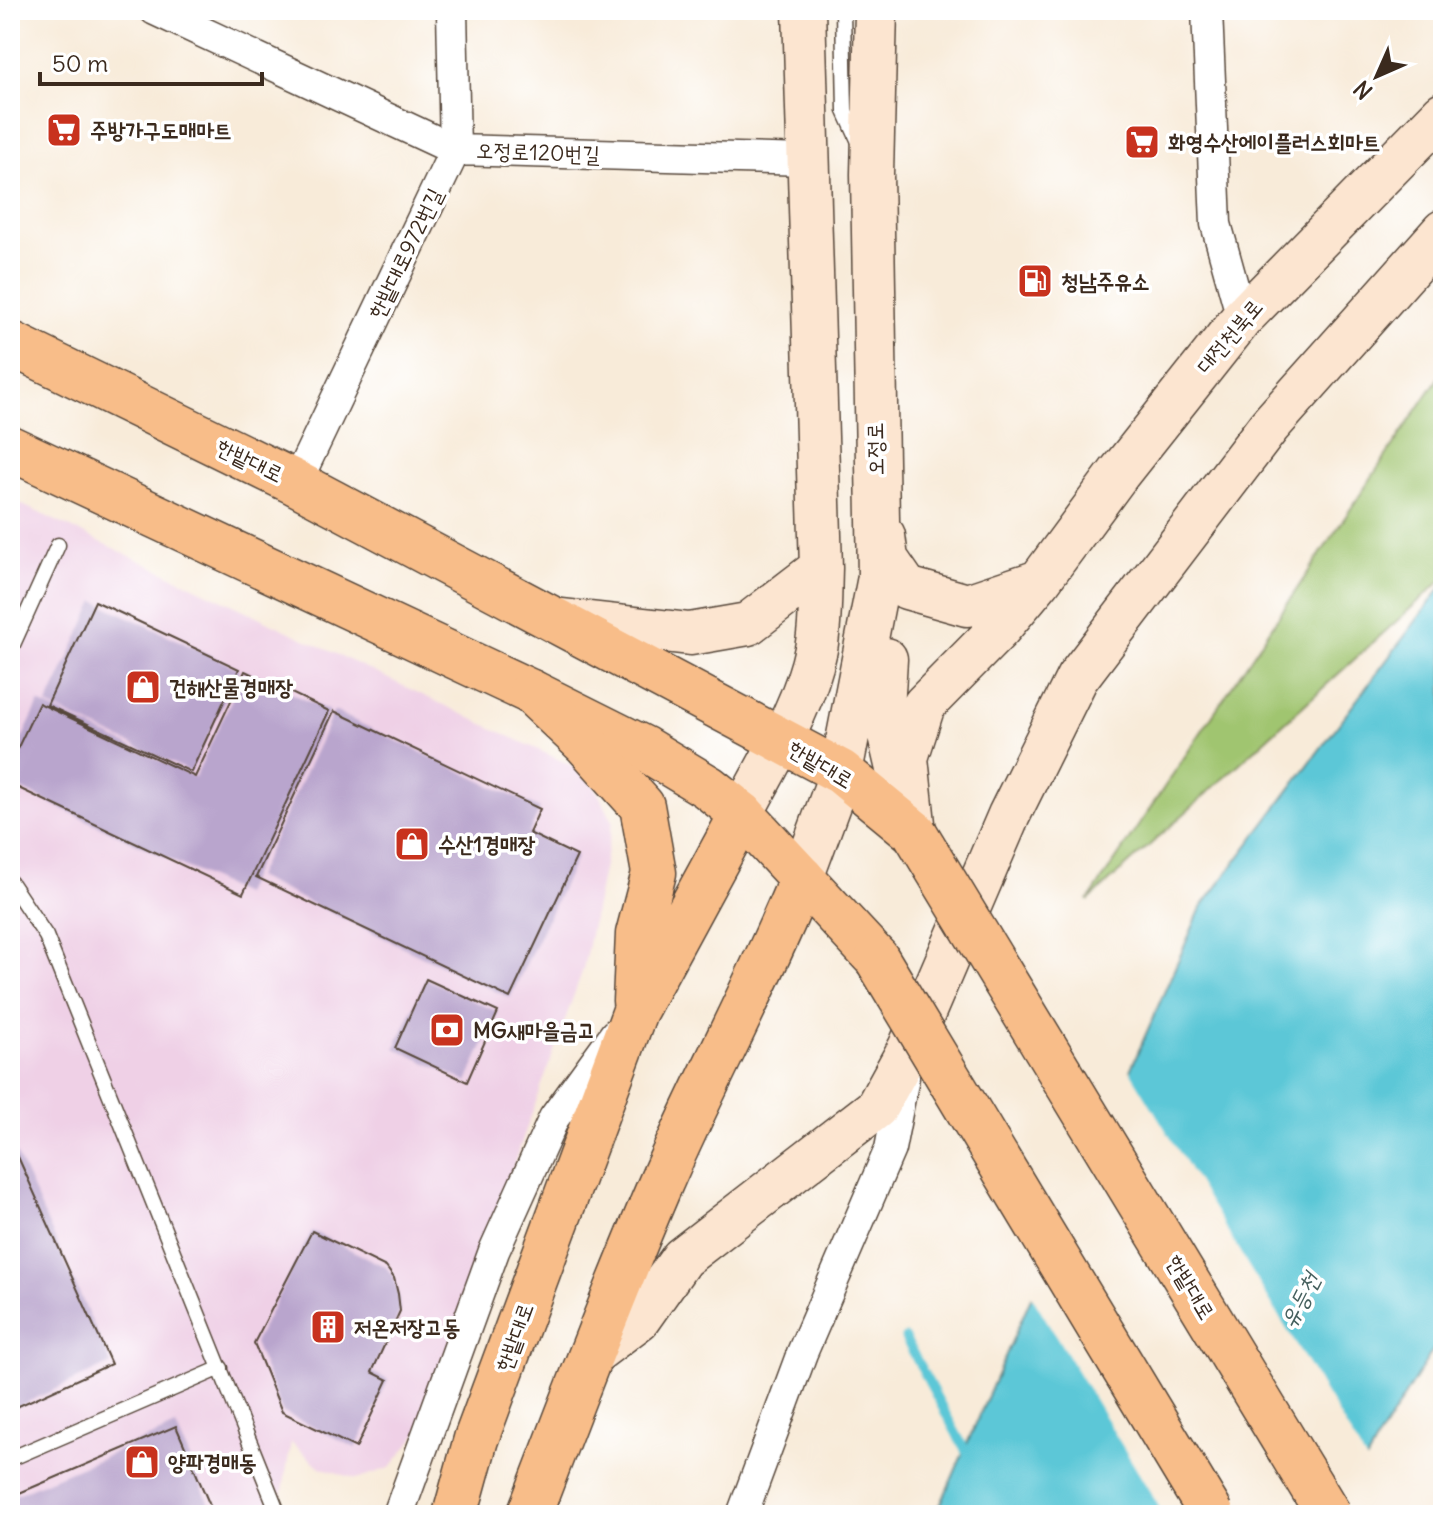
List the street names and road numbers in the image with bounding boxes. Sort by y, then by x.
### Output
street label: 오정로120번길 [476,136,601,168]
street label: 한밭대로972번길 [361,183,449,323]
street label: 대전천북로 [1190,293,1268,379]
street label: 오정로 [861,422,889,476]
street label: 한밭대로 [212,432,288,488]
street label: 한밭대로 [783,734,859,794]
street label: 한밭대로 [1161,1249,1221,1325]
street label: 한밭대로 [489,1299,539,1375]

